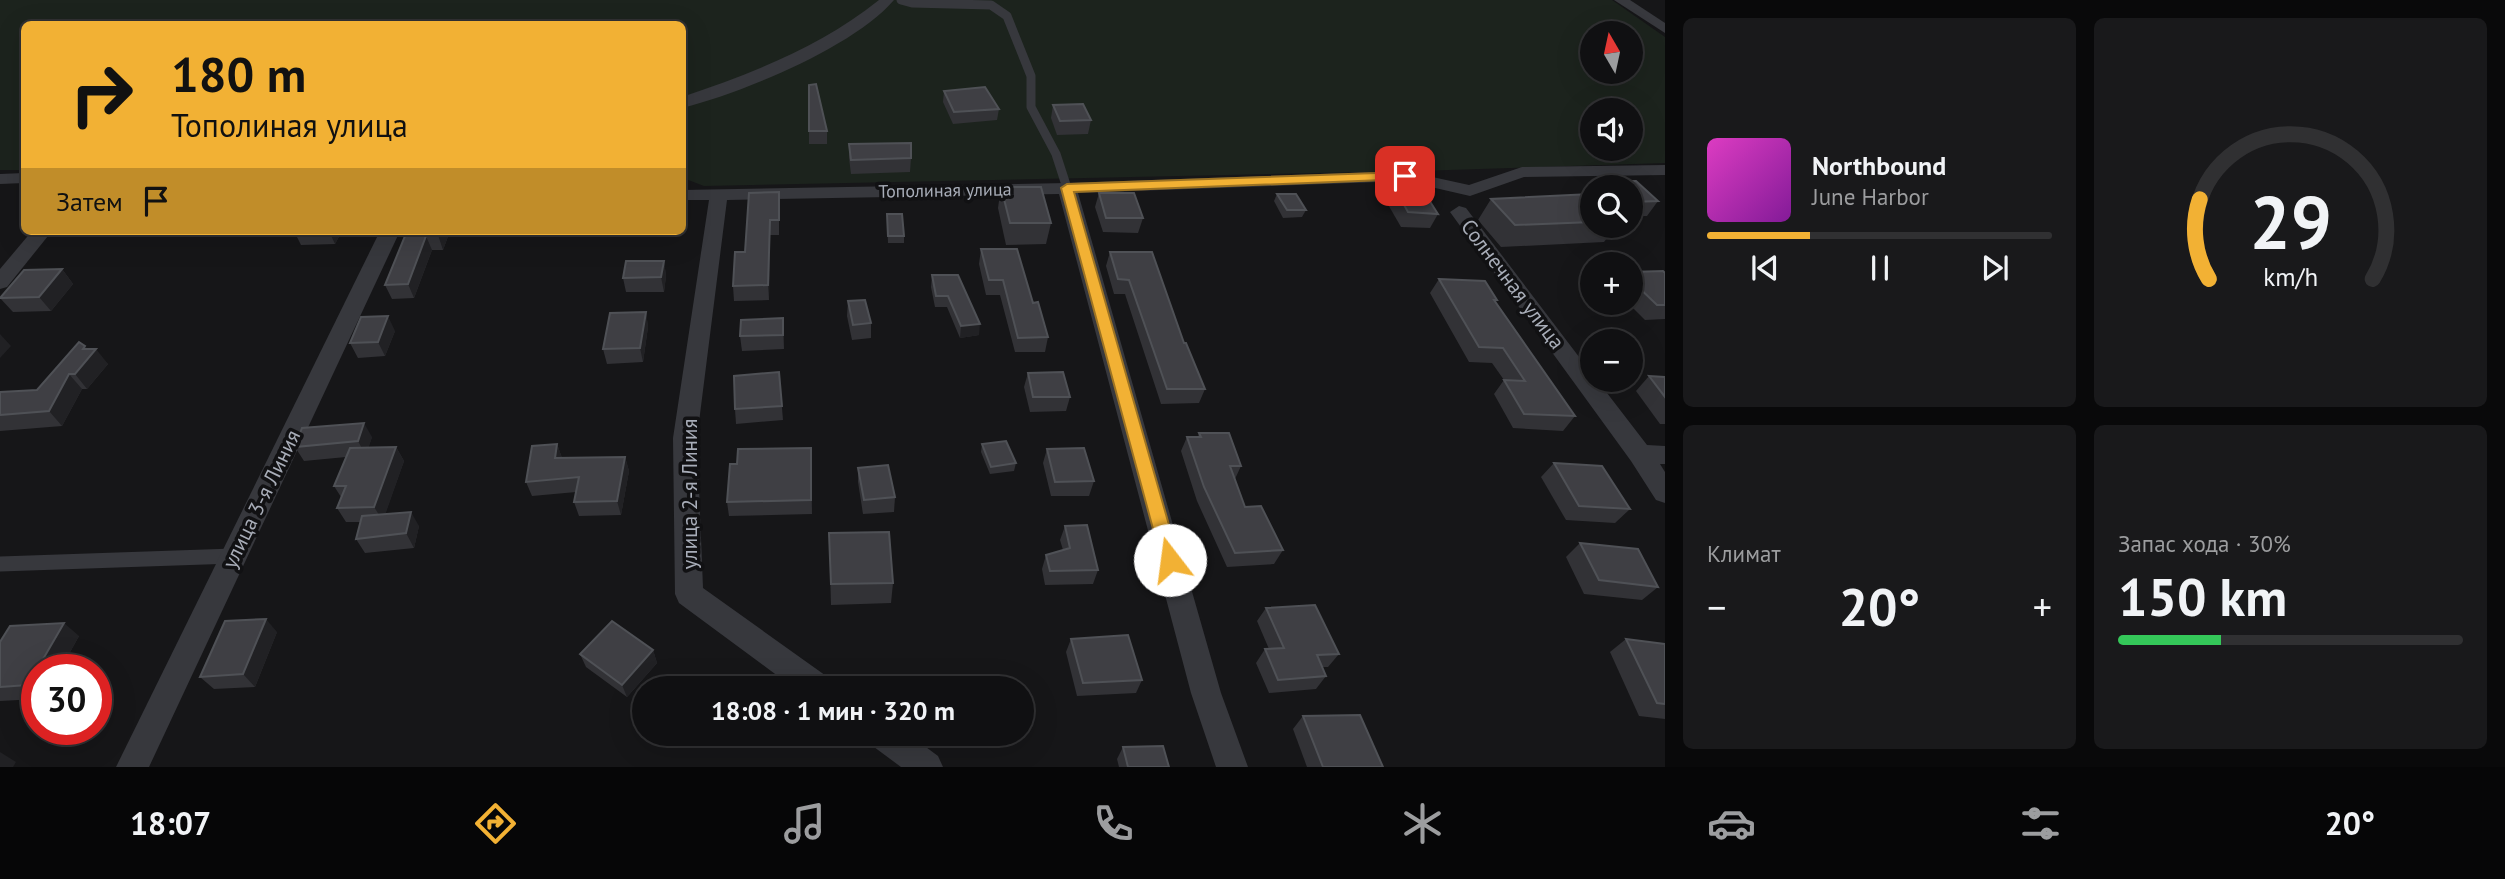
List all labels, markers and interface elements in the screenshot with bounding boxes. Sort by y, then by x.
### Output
north arrow [1580,21,1643,84]
map controls [1580,21,1643,392]
text: 180 m [171,42,306,106]
icon: right [56,49,147,140]
button: sound [1580,98,1643,161]
text: Тополиная улица [171,104,408,146]
pin [1375,146,1435,206]
text: Northbound [1812,149,1946,182]
icon: arrive [1386,157,1424,195]
button: search [1580,175,1643,238]
text: 29 [2249,175,2332,269]
street label: Тополиная улица [878,177,1012,203]
icon: arrive [137,182,175,220]
text: June Harbor [1812,182,1929,211]
text: Затем [56,185,123,218]
street label: Солнечная улица [1455,214,1571,354]
icon: previous [1746,249,1784,287]
icon: pause [1861,249,1899,287]
icon: next [1976,249,2014,287]
button: + [1580,252,1643,315]
text: km/h [2263,261,2318,293]
button: − [1580,329,1643,392]
street label: улица 2-я Линия [676,419,703,569]
street label: улица 3-я Линия [216,425,306,573]
position arrow [1133,523,1207,597]
text: Запас хода · 30% [2118,529,2291,558]
text: Климат [1707,539,1781,568]
text: 150 km [2118,563,2287,630]
text: 20° [1839,573,1920,640]
text: − [1707,582,1726,631]
text: + [2033,582,2052,631]
speed limit sign: 30 [21,654,112,745]
text: 18:08 · 1 мин · 320 m [711,694,955,727]
icon: directions [471,799,520,848]
icon: music [780,799,829,848]
icon: phone [1089,799,1138,848]
icon: climate [1398,799,1447,848]
icon: car [1707,799,1756,848]
icon: filters [2016,799,2065,848]
text: 18:07 [130,802,211,844]
text: 20° [2325,802,2375,844]

